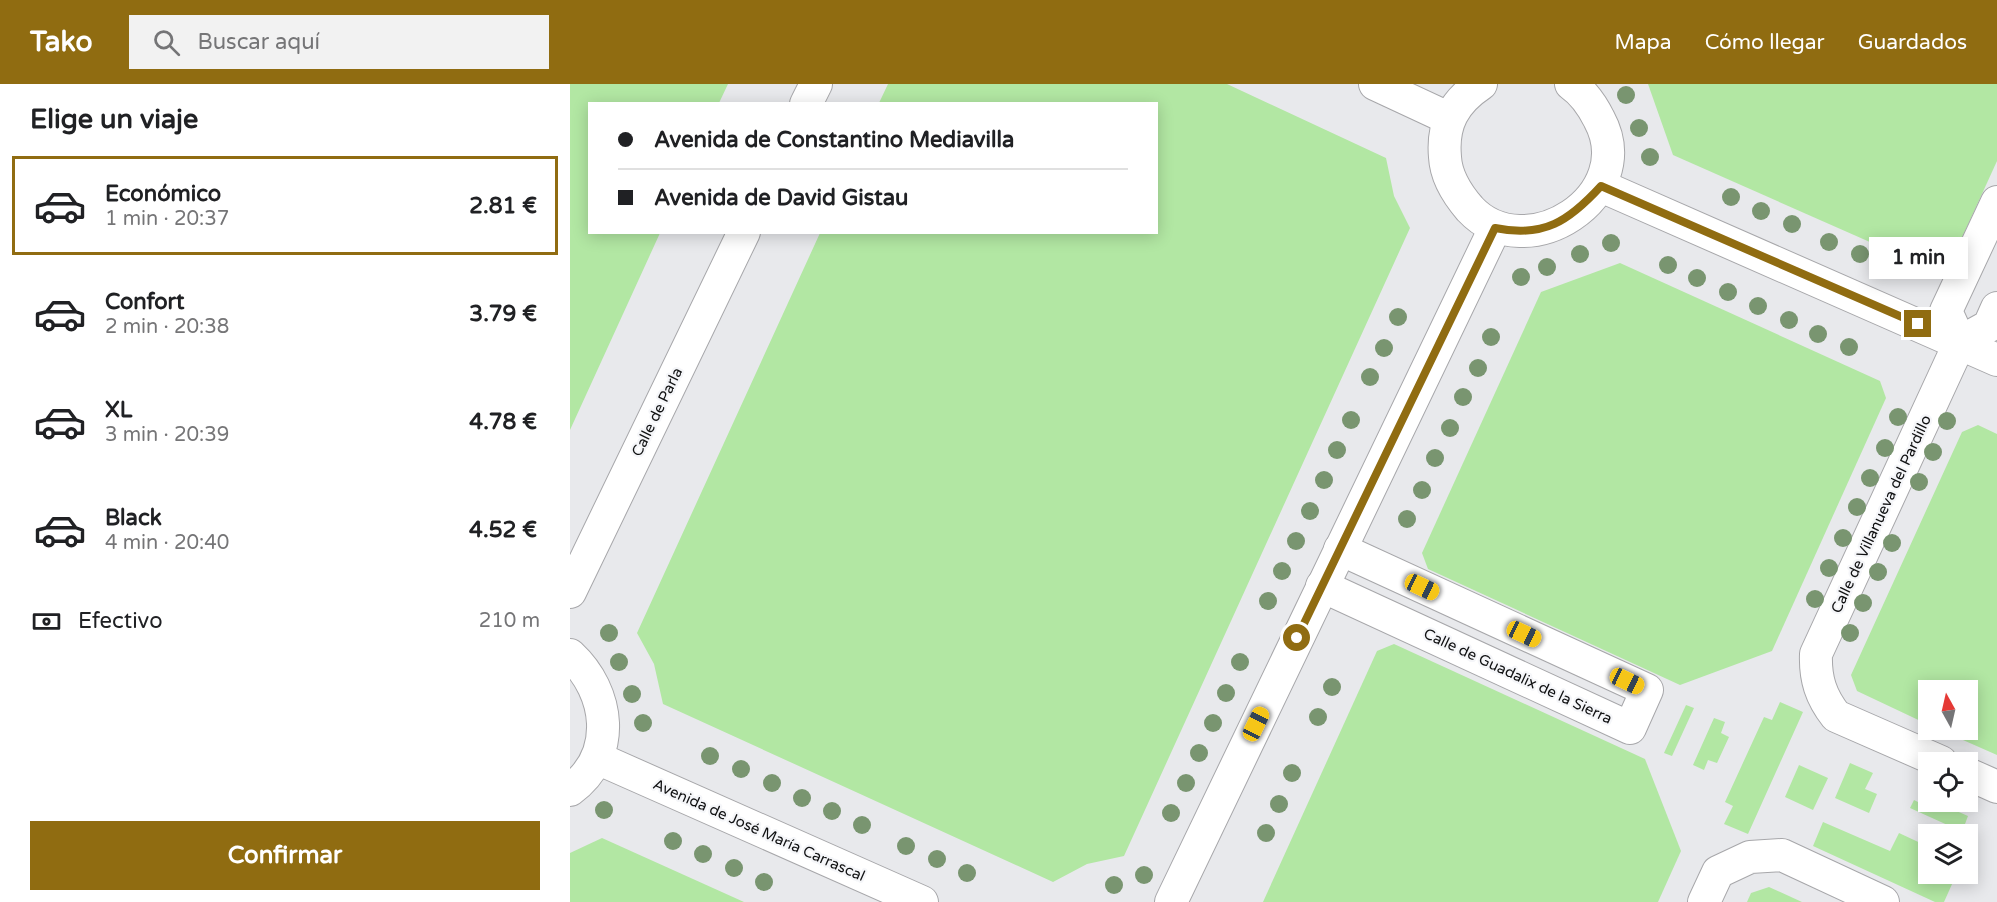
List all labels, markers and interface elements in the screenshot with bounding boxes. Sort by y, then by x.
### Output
search box [129,15,549,69]
text: Tako [30,25,93,59]
icon: search [150,26,183,59]
text: Buscar aquí [198,29,320,55]
text: Mapa [1614,30,1672,55]
text: Cómo llegar [1705,30,1825,55]
text: Guardados [1858,30,1967,55]
text: Elige un viaje [30,103,198,136]
text: Avenida de Constantino Mediavilla [654,127,1014,153]
icon: car [33,179,87,233]
text: Económico [105,181,221,207]
text: Avenida de David Gistau [654,185,908,211]
text: 2.81 € [469,193,537,219]
text: 1 min · 20:37 [105,207,229,231]
callout: 1 min [1868,237,1968,279]
text: 1 min [1892,246,1945,270]
icon: car [33,287,87,341]
text: Confort [105,289,184,315]
text: 3.79 € [469,301,537,327]
route end [1904,310,1931,337]
text: 2 min · 20:38 [105,315,229,339]
street label: Calle de Parla [628,365,686,459]
icon: car [33,395,87,449]
text: XL [105,397,132,423]
text: 4.78 € [469,409,537,435]
street label: Calle de Villanueva del Pardillo [1827,412,1935,616]
text: 3 min · 20:39 [105,423,229,447]
icon: car [33,503,87,557]
text: Black [105,505,162,531]
text: 4.52 € [469,517,537,543]
text: 4 min · 20:40 [105,531,229,555]
car [1402,571,1442,603]
icon: cash [30,605,63,638]
text: Efectivo [78,608,163,634]
text: 210 m [479,609,540,633]
car [1504,618,1544,650]
route start [1283,624,1310,651]
street label: Calle de Guadalix de la Sierra [1421,624,1615,728]
car [1607,665,1647,697]
north arrow [1918,680,1978,740]
map controls [1918,680,1978,884]
car [1240,704,1272,744]
button: locate [1918,752,1978,812]
street label: Avenida de José María Carrascal [650,775,868,885]
button: Confirmar [30,821,540,890]
button: layers [1918,824,1978,884]

